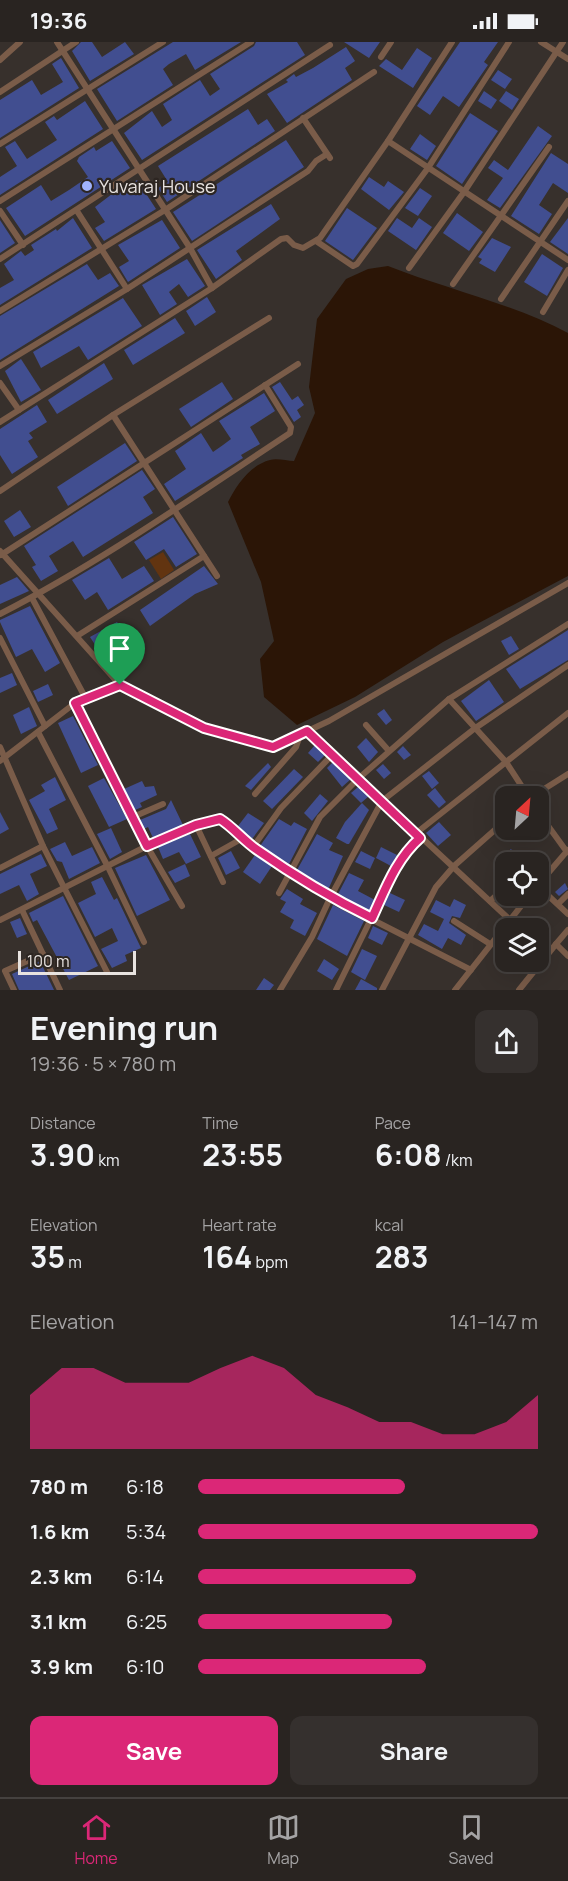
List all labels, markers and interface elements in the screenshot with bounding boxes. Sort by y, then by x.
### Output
text: 19:36 [30,6,87,36]
place label: Yuvaraj House [99,174,215,198]
marker: Yuvaraj House [80,179,94,193]
pin [94,623,145,685]
icon: arrive [103,632,136,665]
north arrow [495,786,549,840]
map controls [495,786,549,972]
button: locate [495,852,549,906]
button: layers [495,918,549,972]
scale bar [18,948,136,976]
text: 100 m [27,950,70,972]
text: Evening run [30,1005,218,1050]
button: share [475,1010,538,1073]
text: 19:36 · 5 × 780 m [30,1050,176,1077]
text: Distance [30,1112,96,1134]
text: Time [202,1112,238,1134]
text: Pace [375,1112,411,1134]
text: 3.90 [30,1134,95,1175]
text: 23:55 [202,1134,283,1175]
text: 6:08 [375,1134,442,1175]
text: km [95,1149,120,1171]
text: /km [442,1149,473,1171]
text: Elevation [30,1214,98,1236]
text: Heart rate [202,1214,277,1236]
text: kcal [375,1214,404,1236]
text: 35 [30,1236,65,1277]
text: 164 [202,1236,252,1277]
text: 283 [375,1236,428,1277]
text: m [65,1251,82,1273]
text: bpm [252,1251,288,1273]
text: Elevation [30,1308,114,1335]
text: 141–147 m [450,1308,538,1335]
text: 780 m [30,1473,88,1500]
text: 6:18 [126,1473,164,1500]
text: 1.6 km [30,1518,89,1545]
text: 5:34 [126,1518,166,1545]
text: 2.3 km [30,1563,92,1590]
text: 6:14 [126,1563,164,1590]
text: 3.1 km [30,1608,87,1635]
text: 6:25 [126,1608,167,1635]
text: 3.9 km [30,1653,93,1680]
text: 6:10 [126,1653,164,1680]
button: Save [30,1716,278,1785]
button: Share [290,1716,538,1785]
tab: Home [74,1811,118,1869]
tab: Map [267,1811,300,1869]
tab: Saved [448,1811,494,1869]

